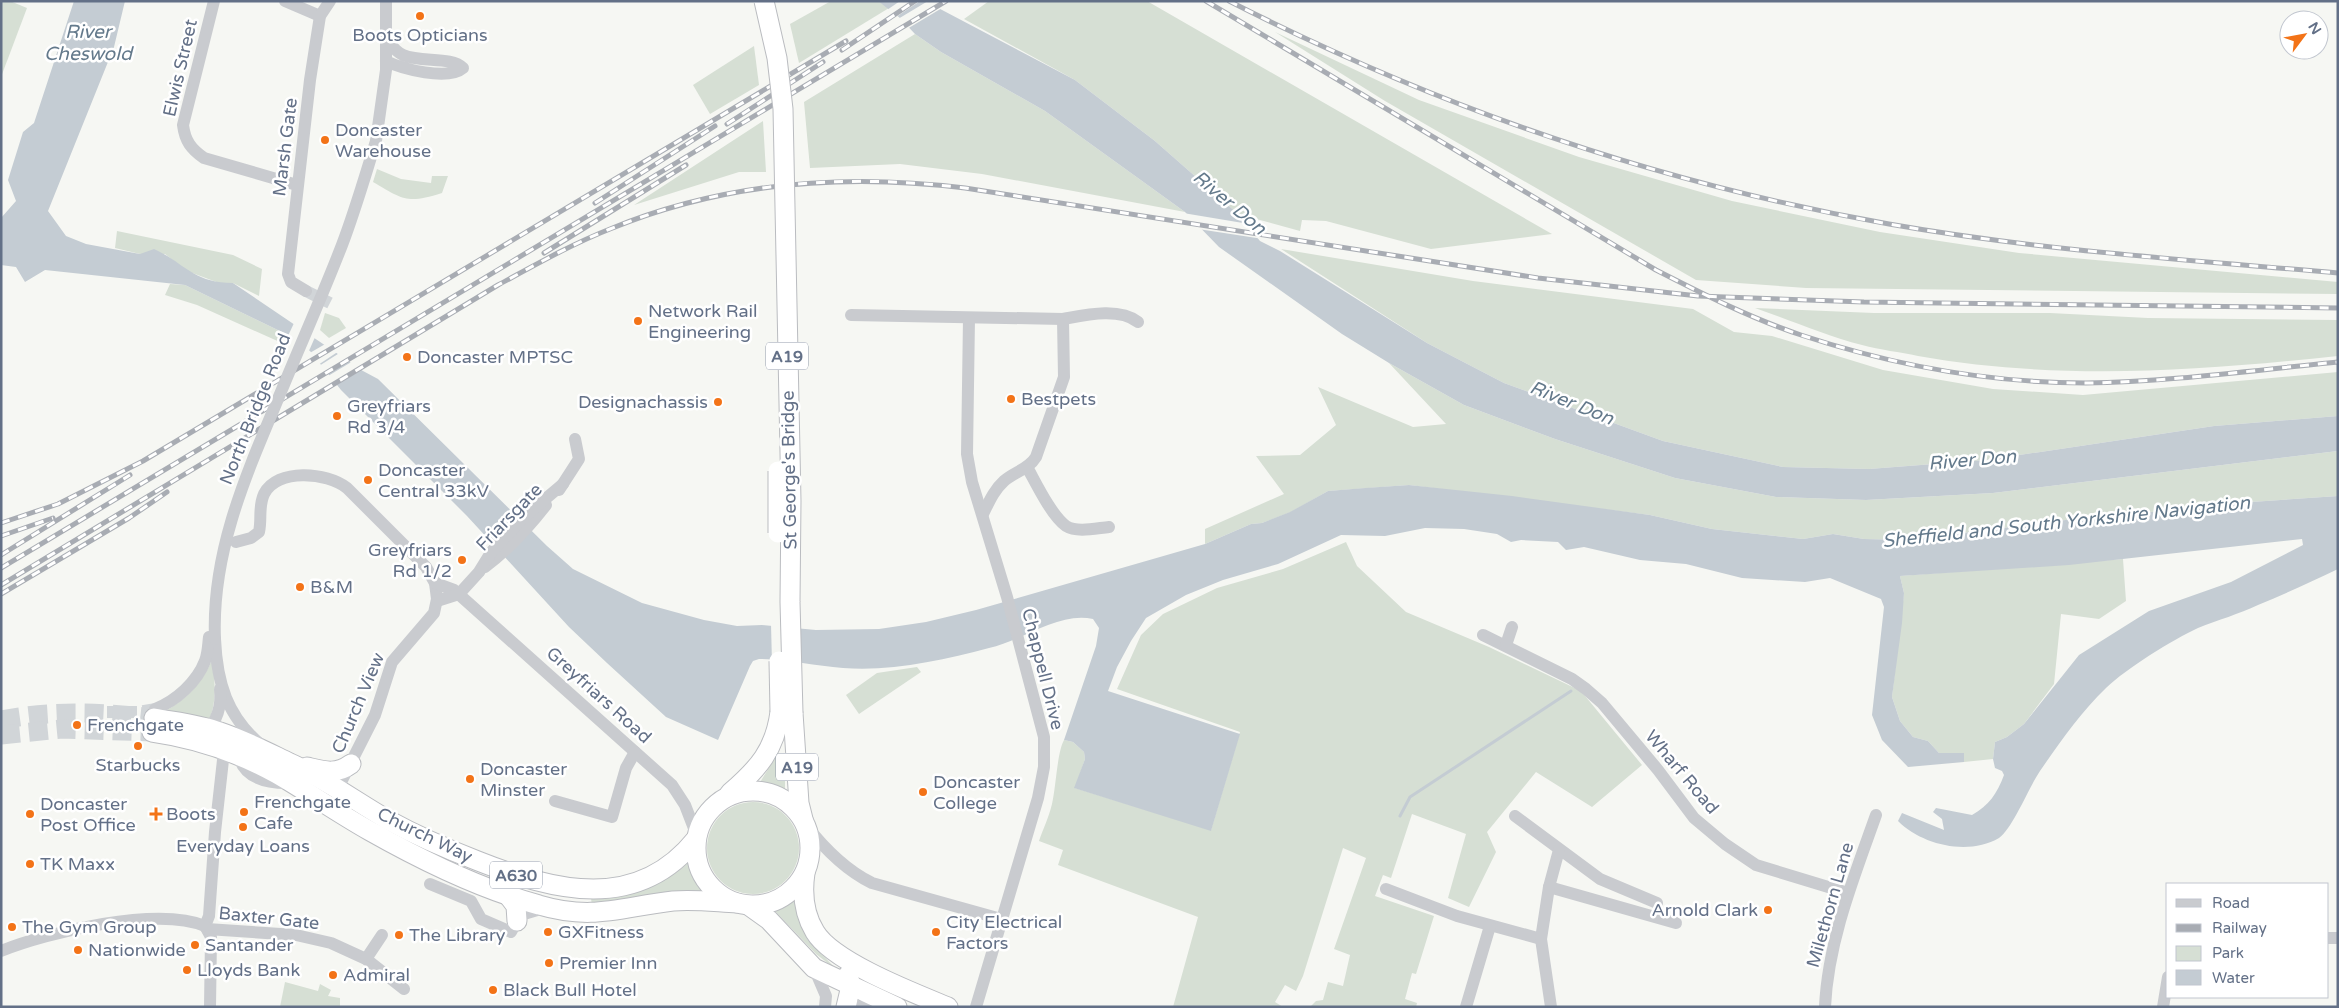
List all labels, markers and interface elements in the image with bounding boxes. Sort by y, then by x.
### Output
marker: Boots Opticians [414,10,426,22]
north arrow [2279,10,2329,60]
street label: Elwis Street [158,17,202,119]
text: N [2304,19,2325,38]
water label: River Cheswold [44,21,134,65]
place label: Boots Opticians [352,24,488,46]
street label: Marsh Gate [268,96,302,198]
place label: Doncaster Warehouse [335,119,431,162]
marker: Doncaster Warehouse [319,134,331,146]
water label: River Don [1189,166,1271,240]
place label: Network Rail Engineering [648,300,758,343]
marker: Network Rail Engineering [632,315,644,327]
street label: North Bridge Road [215,330,295,488]
road number: A19 [766,342,808,370]
place label: Doncaster MPTSC [417,346,573,368]
marker: Doncaster MPTSC [401,351,413,363]
water label: River Don [1527,376,1617,430]
place label: Bestpets [1021,388,1096,410]
street label: St George's Bridge [777,390,801,550]
place label: Designachassis [578,391,708,413]
marker: Bestpets [1005,393,1017,405]
place label: Greyfriars Rd 3/4 [347,395,431,438]
marker: Designachassis [712,396,724,408]
marker: Greyfriars Rd 3/4 [331,410,343,422]
water label: River Don [1927,445,2017,475]
place label: Doncaster Central 33kV [378,459,490,502]
marker: Doncaster Central 33kV [362,474,374,486]
street label: Friarsgate [471,479,547,555]
water label: Sheffield and South Yorkshire Navigation [1881,492,2252,552]
place label: Greyfriars Rd 1/2 [368,539,452,582]
marker: Greyfriars Rd 1/2 [456,554,468,566]
place label: B&M [310,576,353,598]
marker: B&M [294,581,306,593]
street label: Chappell Drive [1017,606,1069,732]
street label: Greyfriars Road [542,642,656,748]
street label: Church View [327,649,389,757]
place label: Frenchgate [87,714,184,736]
marker: Frenchgate [71,719,83,731]
street label: Wharf Road [1640,725,1724,819]
marker: Starbucks [132,740,144,752]
place label: Starbucks [96,754,180,776]
road number: A19 [776,754,818,780]
place label: Doncaster Minster [480,758,567,801]
place label: Doncaster College [933,771,1020,814]
marker: Doncaster Minster [464,773,476,785]
marker: Doncaster College [917,786,929,798]
place label: Frenchgate Cafe [254,791,351,834]
place label: Doncaster Post Office [40,793,136,836]
street label: Church Way [374,802,477,868]
place label: Boots [166,803,216,825]
marker: Frenchgate Cafe [238,806,250,818]
marker: Doncaster Post Office [24,808,36,820]
marker: Boots [150,808,162,820]
marker: Everyday Loans [237,821,249,833]
place label: Everyday Loans [176,835,310,857]
street label: Milethorn Lane [1802,840,1858,970]
place label: TK Maxx [40,853,115,875]
marker: TK Maxx [24,858,36,870]
road number: A630 [490,862,542,888]
legend [2166,883,2329,998]
text: Road [2212,894,2250,912]
place label: Arnold Clark [1652,899,1758,921]
street label: Baxter Gate [217,902,321,934]
marker: Arnold Clark [1762,904,1774,916]
place label: City Electrical Factors [946,911,1062,954]
place label: The Gym Group [22,916,157,938]
text: Railway [2212,919,2267,937]
marker: The Gym Group [6,921,18,933]
place label: GXFitness [558,921,644,943]
place label: The Library [409,924,506,946]
marker: GXFitness [542,926,554,938]
marker: City Electrical Factors [930,926,942,938]
marker: The Library [393,929,405,941]
place label: Santander [205,934,293,956]
place label: Nationwide [88,939,186,961]
marker: Santander [189,939,201,951]
marker: Nationwide [72,944,84,956]
text: Park [2212,944,2244,962]
place label: Premier Inn [559,952,657,974]
marker: Premier Inn [543,957,555,969]
place label: Lloyds Bank [197,959,300,981]
marker: Lloyds Bank [181,964,193,976]
place label: Admiral [343,964,410,986]
marker: Admiral [327,969,339,981]
text: Water [2212,969,2255,987]
place label: Black Bull Hotel [503,979,637,1001]
marker: Black Bull Hotel [487,984,499,996]

